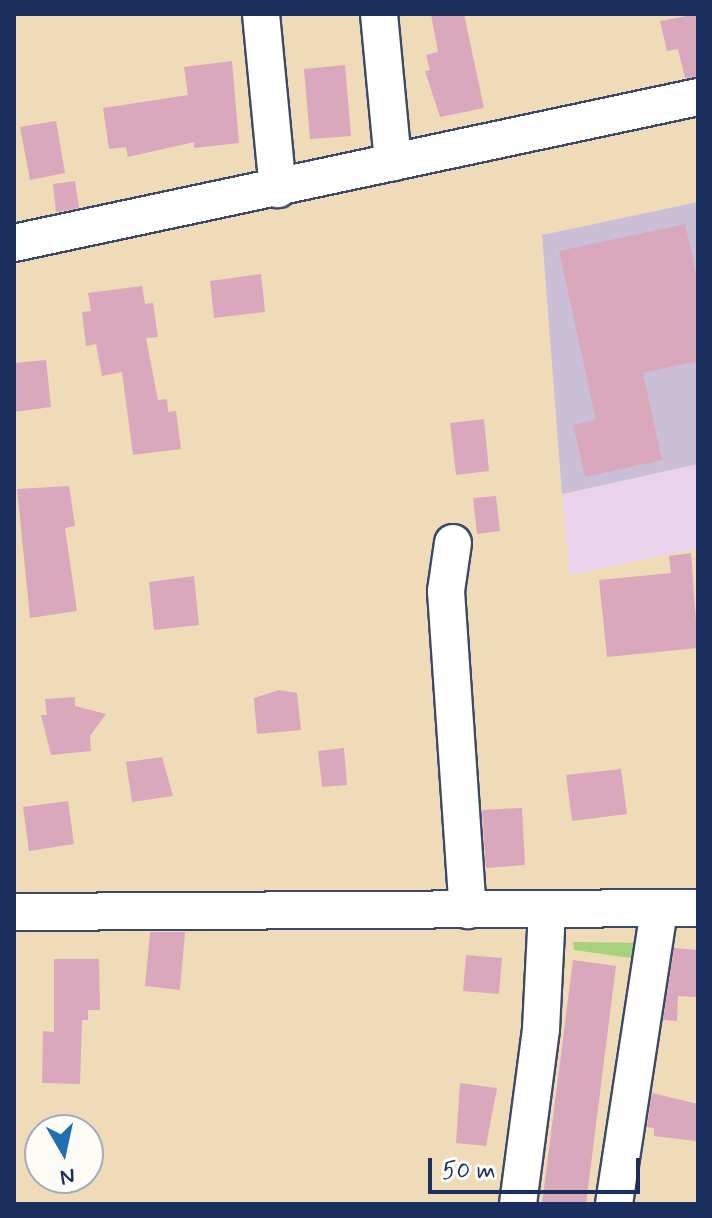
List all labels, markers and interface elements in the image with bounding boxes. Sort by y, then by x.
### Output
north arrow [24,1114,104,1194]
scale bar [432,1142,644,1192]
text: 50 m [442,1156,496,1187]
text: N [58,1161,77,1191]

